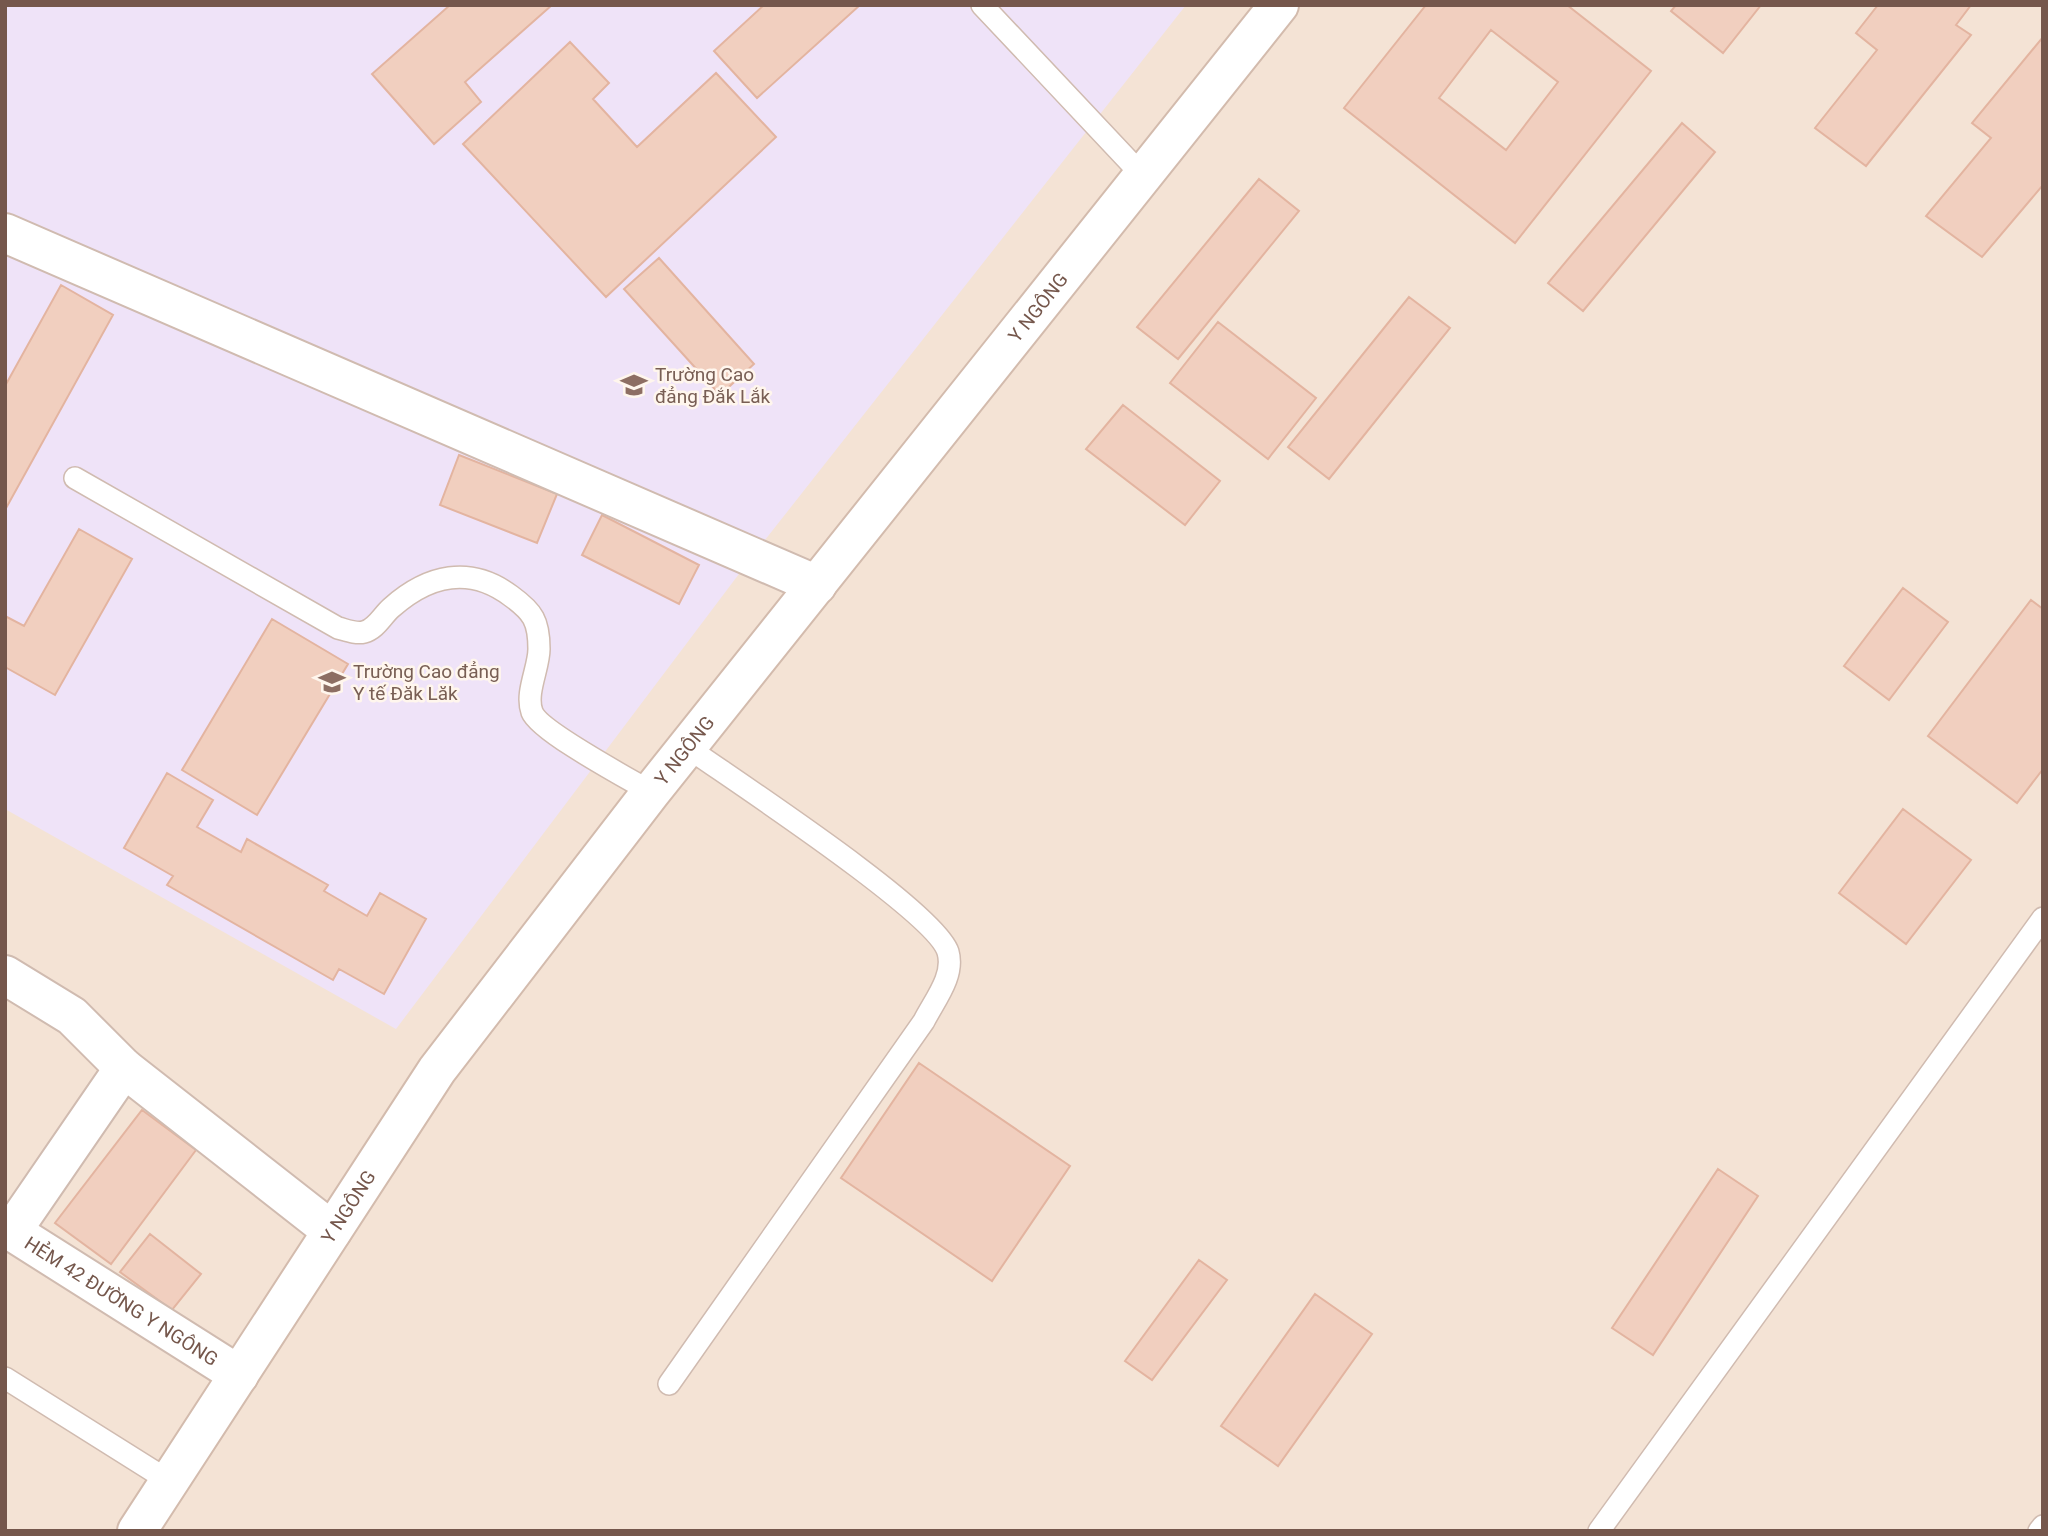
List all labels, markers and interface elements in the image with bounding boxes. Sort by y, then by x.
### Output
street label: Y NGÔNG [1003,268,1072,347]
place label: Trường Cao đẳng Đắk Lắk [655,363,771,408]
school or university icon: Trường Cao đẳng Đắk Lắk [619,370,649,400]
place label: Trường Cao đẳng Y tế Đăk Lăk [353,660,500,705]
school or university icon: Trường Cao đẳng Y tế Đăk Lăk [317,667,347,697]
street label: Y NGÔNG [650,711,719,790]
street label: Y NGÔNG [316,1166,380,1247]
street label: HẺM 42 ĐƯỜNG Y NGÔNG [21,1231,223,1370]

